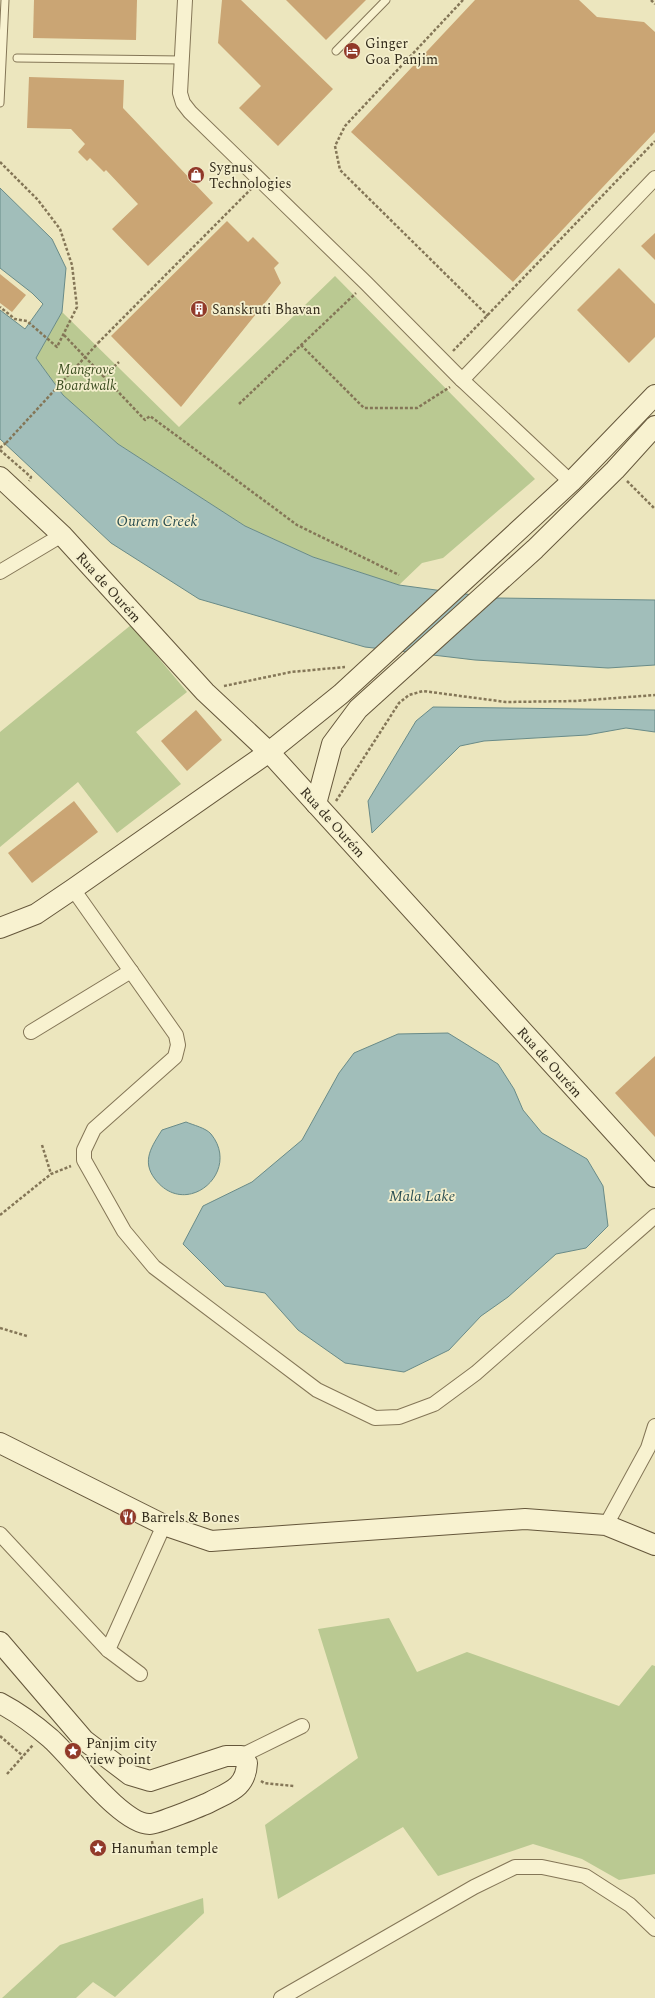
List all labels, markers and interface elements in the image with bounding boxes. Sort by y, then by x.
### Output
place label: Ginger Goa Panjim [365,33,438,70]
hotel icon: Ginger Goa Panjim [342,41,362,61]
place label: Sygnus Technologies [209,157,292,194]
shop icon: Sygnus Technologies [186,165,206,185]
building icon: Sanskruti Bhavan [189,299,209,319]
place label: Sanskruti Bhavan [212,299,321,320]
park label: Mangrove Boardwalk [56,359,117,396]
water label: Ourem Creek [116,510,198,533]
street label: Rua de Ourém [71,547,146,627]
street label: Rua de Ourém [295,782,370,862]
street label: Rua de Ourém [512,1022,587,1102]
water label: Mala Lake [389,1185,455,1208]
restaurant icon: Barrels & Bones [118,1507,138,1527]
place label: Barrels & Bones [141,1507,240,1528]
place label: Panjim city view point [85,1733,158,1770]
place icon: Panjim city view point [63,1741,83,1761]
place icon: Hanuman temple [88,1838,108,1858]
place label: Hanuman temple [111,1838,218,1859]

